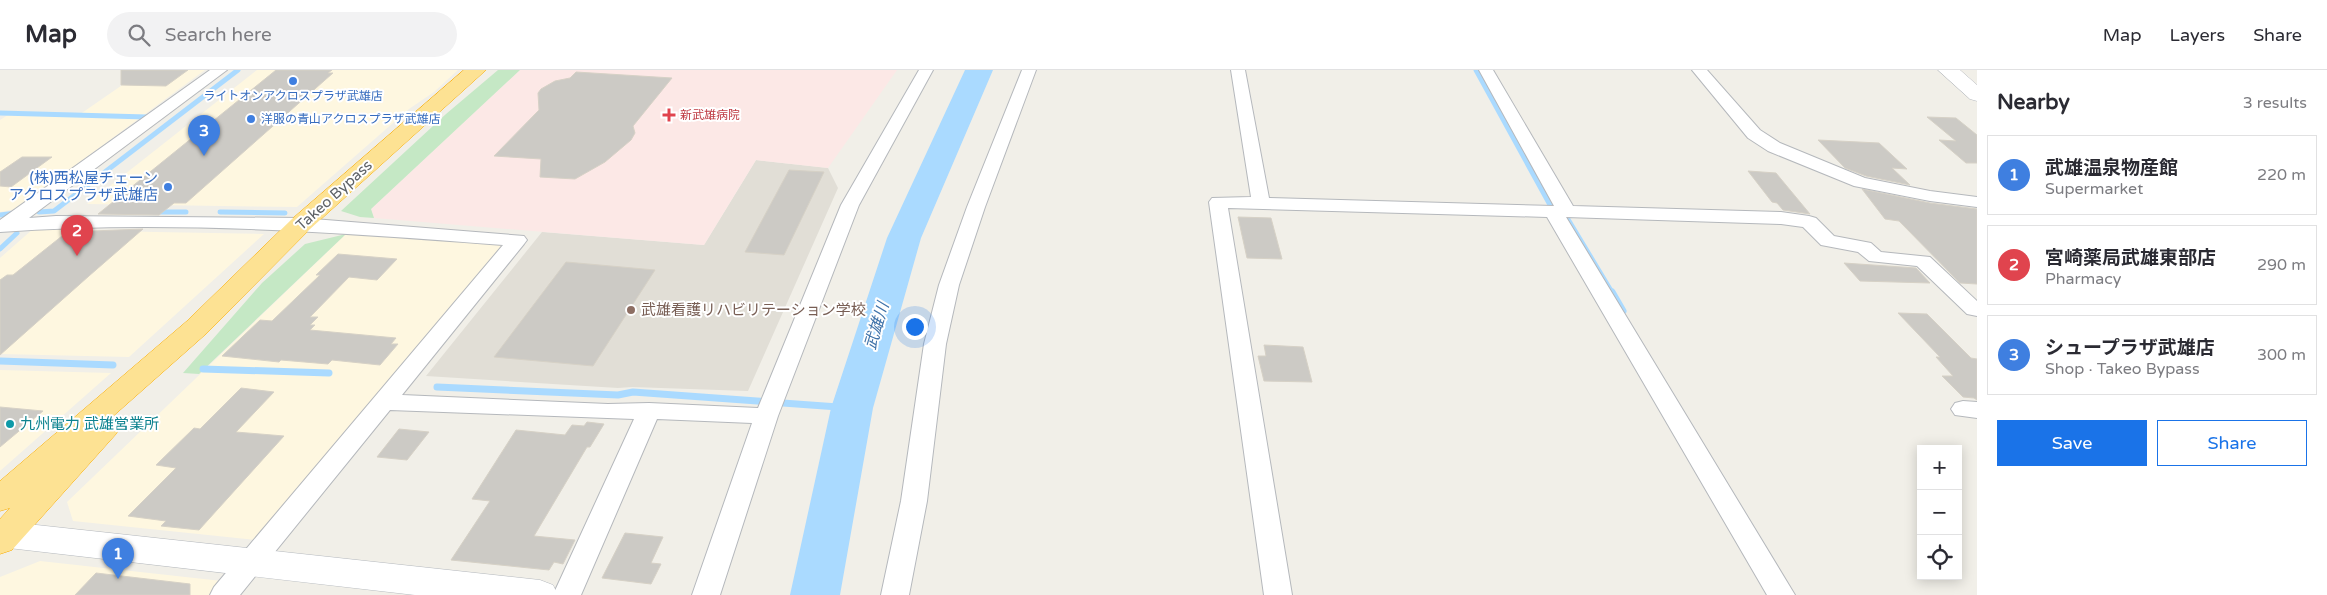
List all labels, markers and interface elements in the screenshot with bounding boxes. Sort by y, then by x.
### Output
search box [107,12,457,57]
text: Map [25,20,77,49]
icon: search [125,21,153,49]
text: Search here [165,24,272,46]
text: Map [2103,24,2142,46]
text: Layers [2170,24,2225,46]
text: Share [2253,24,2302,46]
marker: ライトオンアクロスプラザ武雄店 [287,75,299,87]
place label: ライトオンアクロスプラザ武雄店 [203,89,383,103]
text: Nearby [1997,90,2070,115]
text: 3 results [2243,93,2307,113]
marker: 新武雄病院 [662,108,676,122]
place label: 新武雄病院 [680,108,740,122]
place label: 洋服の青山アクロスプラザ武雄店 [261,112,440,126]
marker: 洋服の青山アクロスプラザ武雄店 [245,113,257,125]
pin: 3 [188,115,220,156]
street label: Takeo Bypass [292,156,376,234]
text: 武雄温泉物産館 [2045,157,2178,179]
text: 1 [2009,165,2019,185]
text: 220 m [2257,165,2306,185]
place label: (株)西松屋チェーン アクロスプラザ武雄店 [9,169,158,204]
text: Supermarket [2045,179,2143,199]
marker: (株)西松屋チェーン アクロスプラザ武雄店 [162,181,174,193]
pin: 2 [61,215,93,256]
text: 宮崎薬局武雄東部店 [2045,247,2216,269]
text: 2 [2009,255,2019,275]
text: 290 m [2257,255,2306,275]
text: Pharmacy [2045,269,2121,289]
water label: 武雄川 [860,298,894,352]
place label: 武雄看護リハビリテーション学校 [641,301,866,319]
marker: 武雄看護リハビリテーション学校 [625,304,637,316]
your location [902,314,928,340]
text: シュープラザ武雄店 [2045,337,2215,359]
text: 3 [2009,345,2019,365]
text: 300 m [2257,345,2306,365]
text: Shop · Takeo Bypass [2045,359,2200,379]
place label: 九州電力 武雄営業所 [20,415,159,433]
marker: 九州電力 武雄営業所 [4,418,16,430]
button: Save [1997,420,2147,466]
button: Share [2157,420,2307,466]
map controls [1917,445,1962,580]
button: + [1917,445,1962,490]
button: − [1917,490,1962,535]
button: locate [1917,535,1962,580]
pin: 1 [102,538,134,579]

